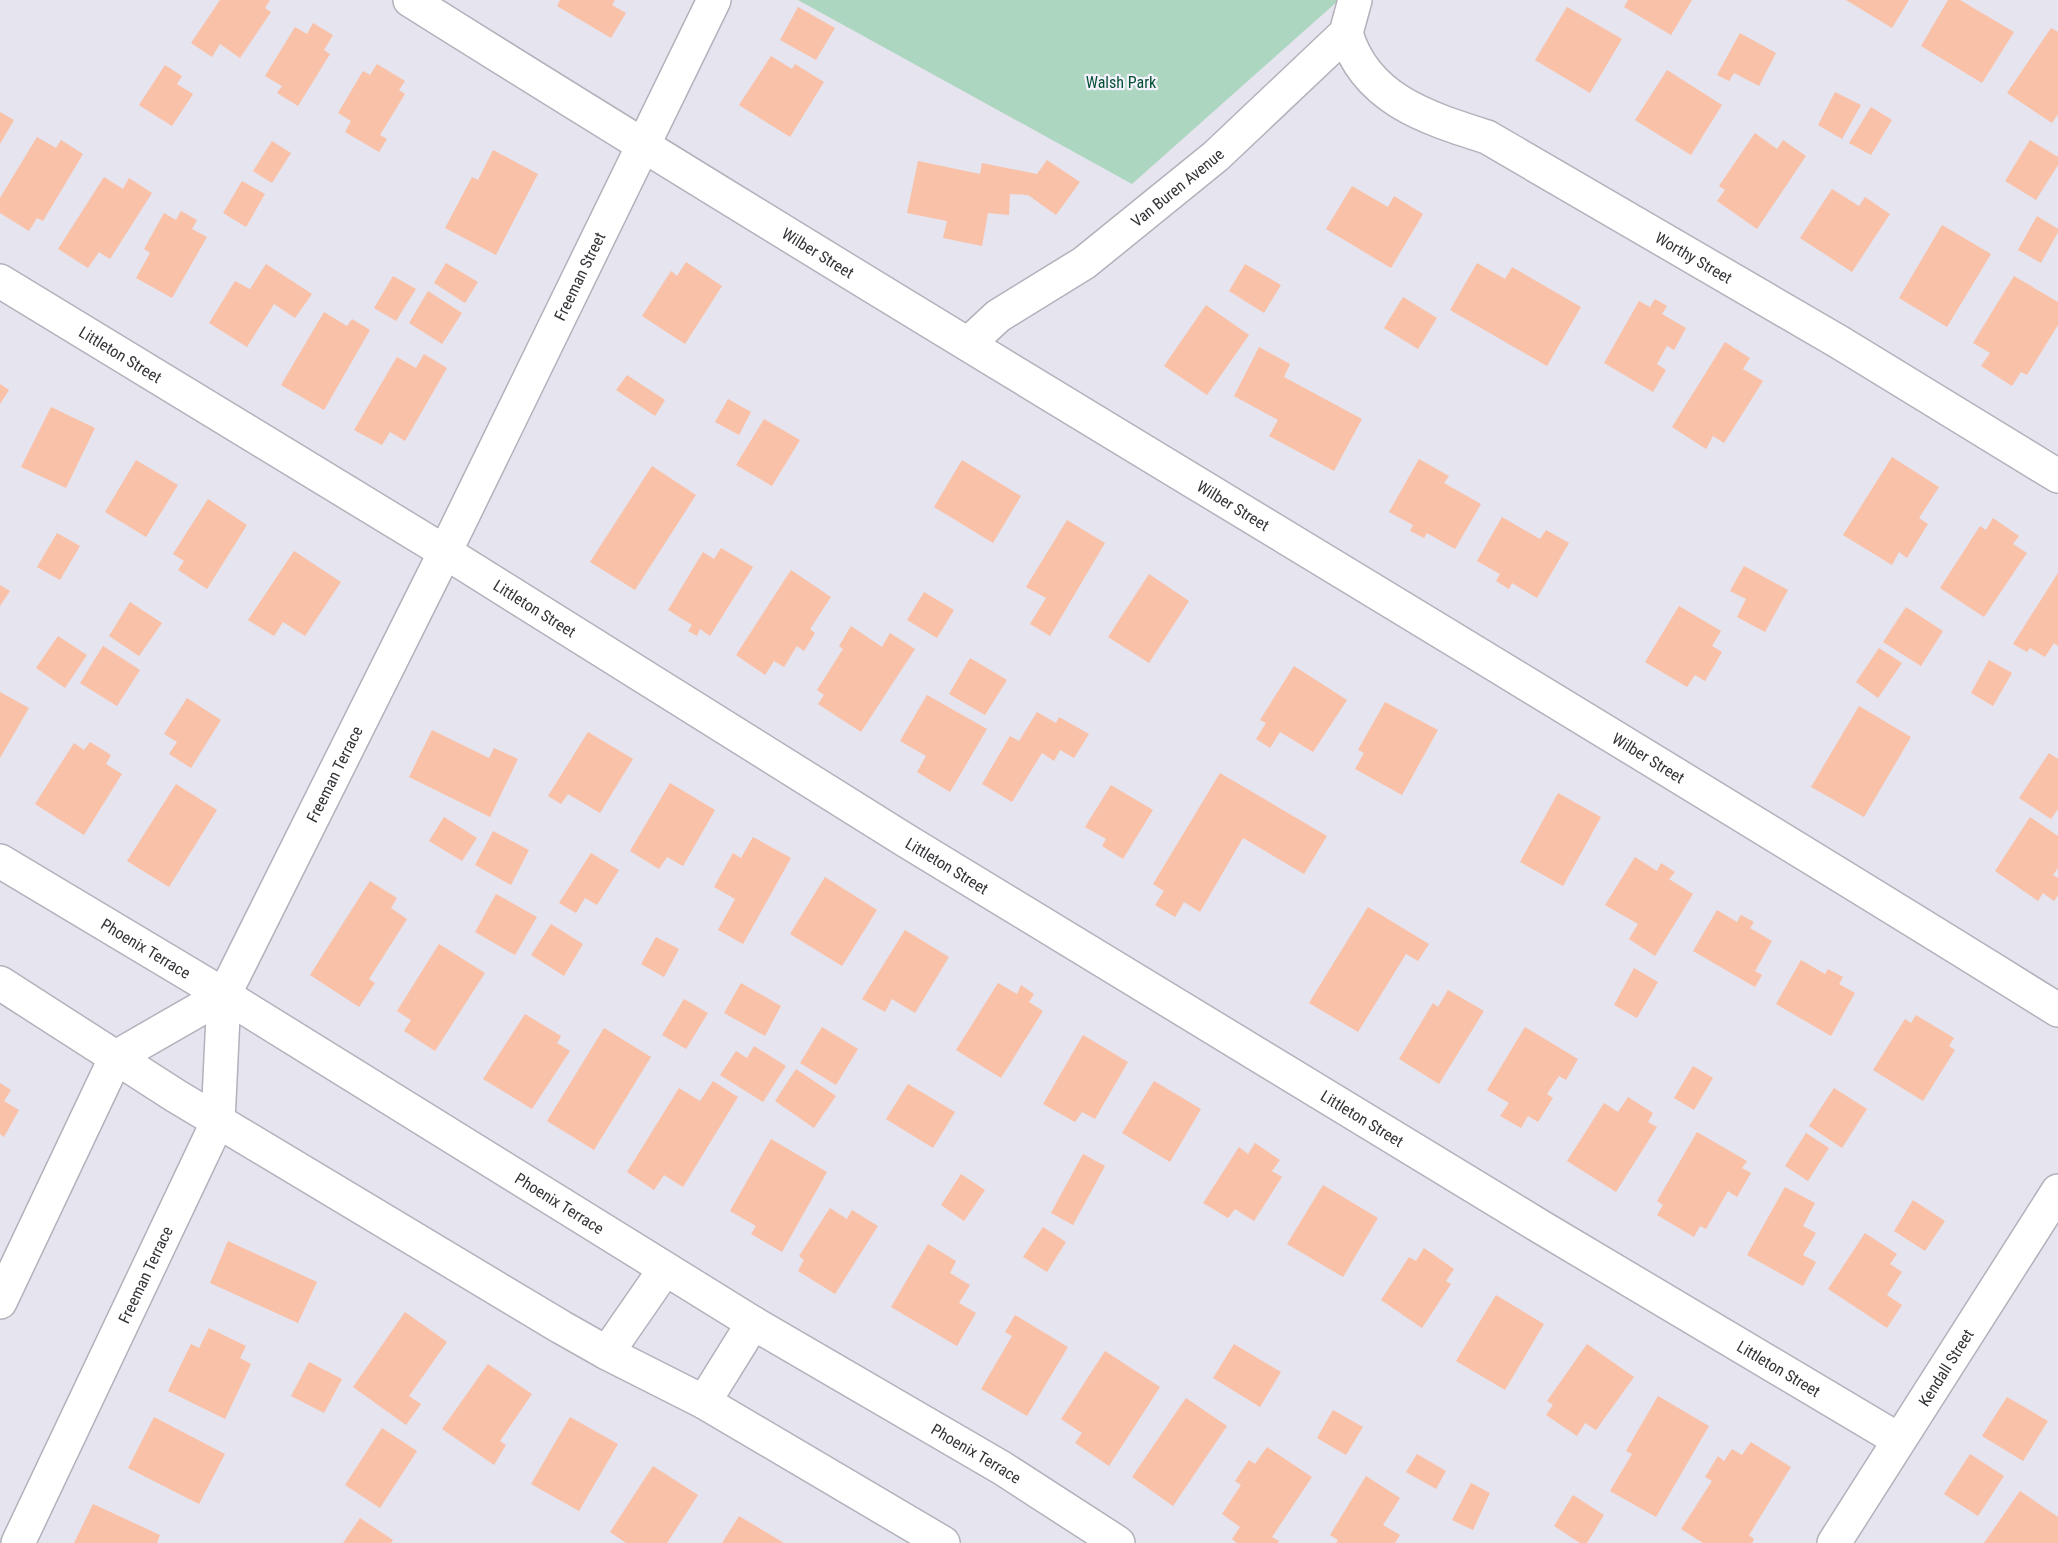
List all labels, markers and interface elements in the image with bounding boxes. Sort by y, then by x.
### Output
park label: Walsh Park [1086,73,1157,92]
street label: Van Buren Avenue [1127,145,1228,231]
street label: Wilber Street [778,224,857,283]
street label: Worthy Street [1652,228,1735,288]
street label: Freeman Street [550,229,610,324]
street label: Littleton Street [75,322,165,387]
street label: Wilber Street [1193,477,1273,535]
street label: Littleton Street [490,576,579,642]
street label: Freeman Terrace [303,723,367,826]
street label: Wilber Street [1609,729,1688,788]
street label: Littleton Street [902,834,992,899]
street label: Phoenix Terrace [97,915,194,983]
street label: Littleton Street [1317,1086,1407,1151]
street label: Phoenix Terrace [511,1169,607,1238]
street label: Freeman Terrace [115,1223,177,1326]
street label: Kendall Street [1914,1325,1978,1410]
street label: Littleton Street [1734,1337,1824,1401]
street label: Phoenix Terrace [928,1420,1024,1488]

